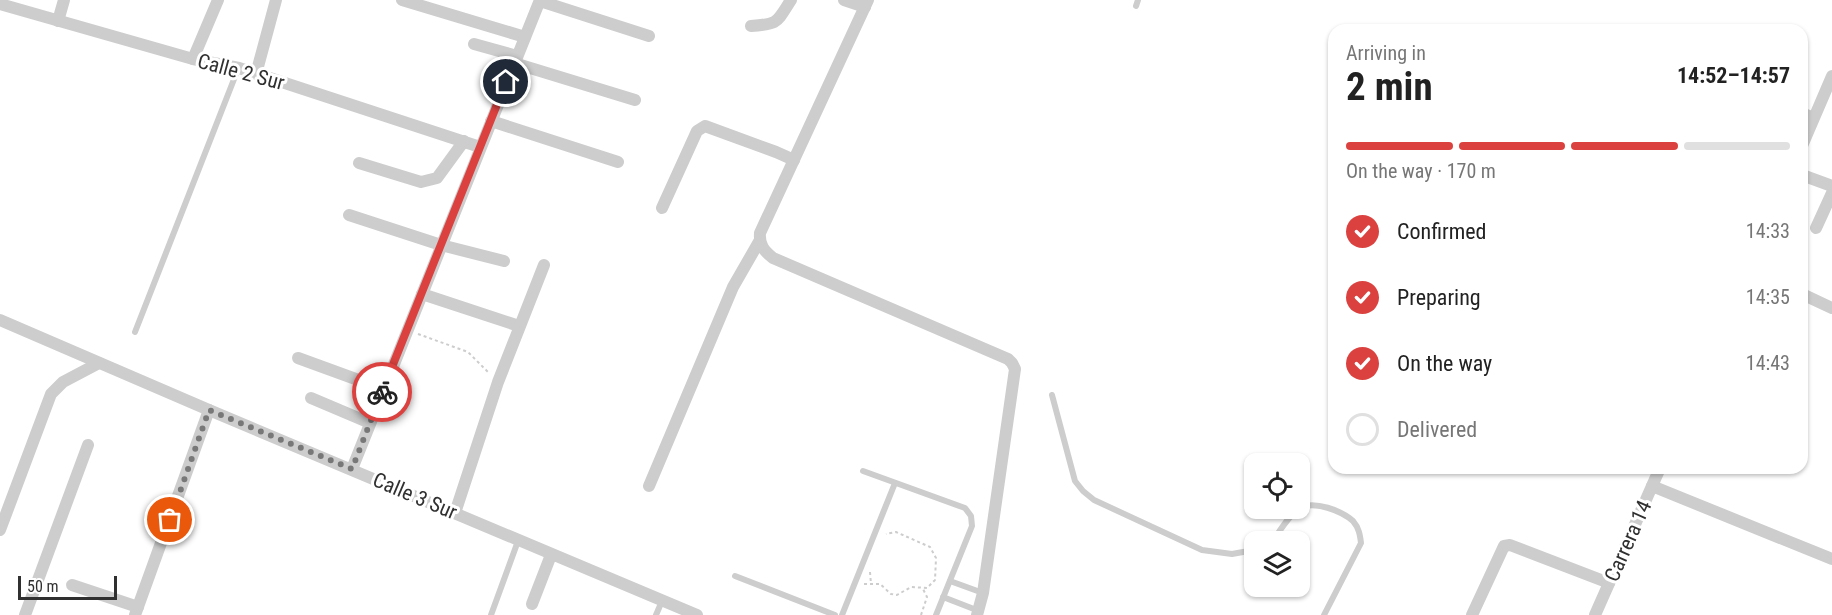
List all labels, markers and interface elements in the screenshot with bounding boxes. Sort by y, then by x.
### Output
text: Arriving in [1346,41,1426,65]
street label: Calle 2 Sur [195,49,287,95]
pin [480,56,531,107]
text: 14:52–14:57 [1677,63,1790,88]
text: 2 min [1346,64,1433,110]
icon: home [489,65,522,98]
text: On the way · 170 m [1346,159,1496,183]
icon: check [1346,215,1379,248]
text: Confirmed [1397,219,1486,244]
text: 14:33 [1746,219,1790,243]
icon: check [1346,281,1379,314]
text: Preparing [1397,285,1481,310]
text: 14:35 [1746,285,1790,309]
icon: check [1346,347,1379,380]
text: On the way [1397,351,1492,376]
text: 14:43 [1746,351,1790,375]
courier [352,362,412,422]
icon: bike [366,376,399,409]
text: Delivered [1397,417,1477,442]
map controls [1244,453,1310,597]
button: locate [1244,453,1310,519]
street label: Calle 3 Sur [369,468,461,524]
pin [144,494,195,545]
street label: Carrera 14 [1600,497,1656,585]
icon: bag [153,503,186,536]
button: layers [1244,531,1310,597]
scale bar [18,573,117,600]
text: 50 m [27,577,59,596]

